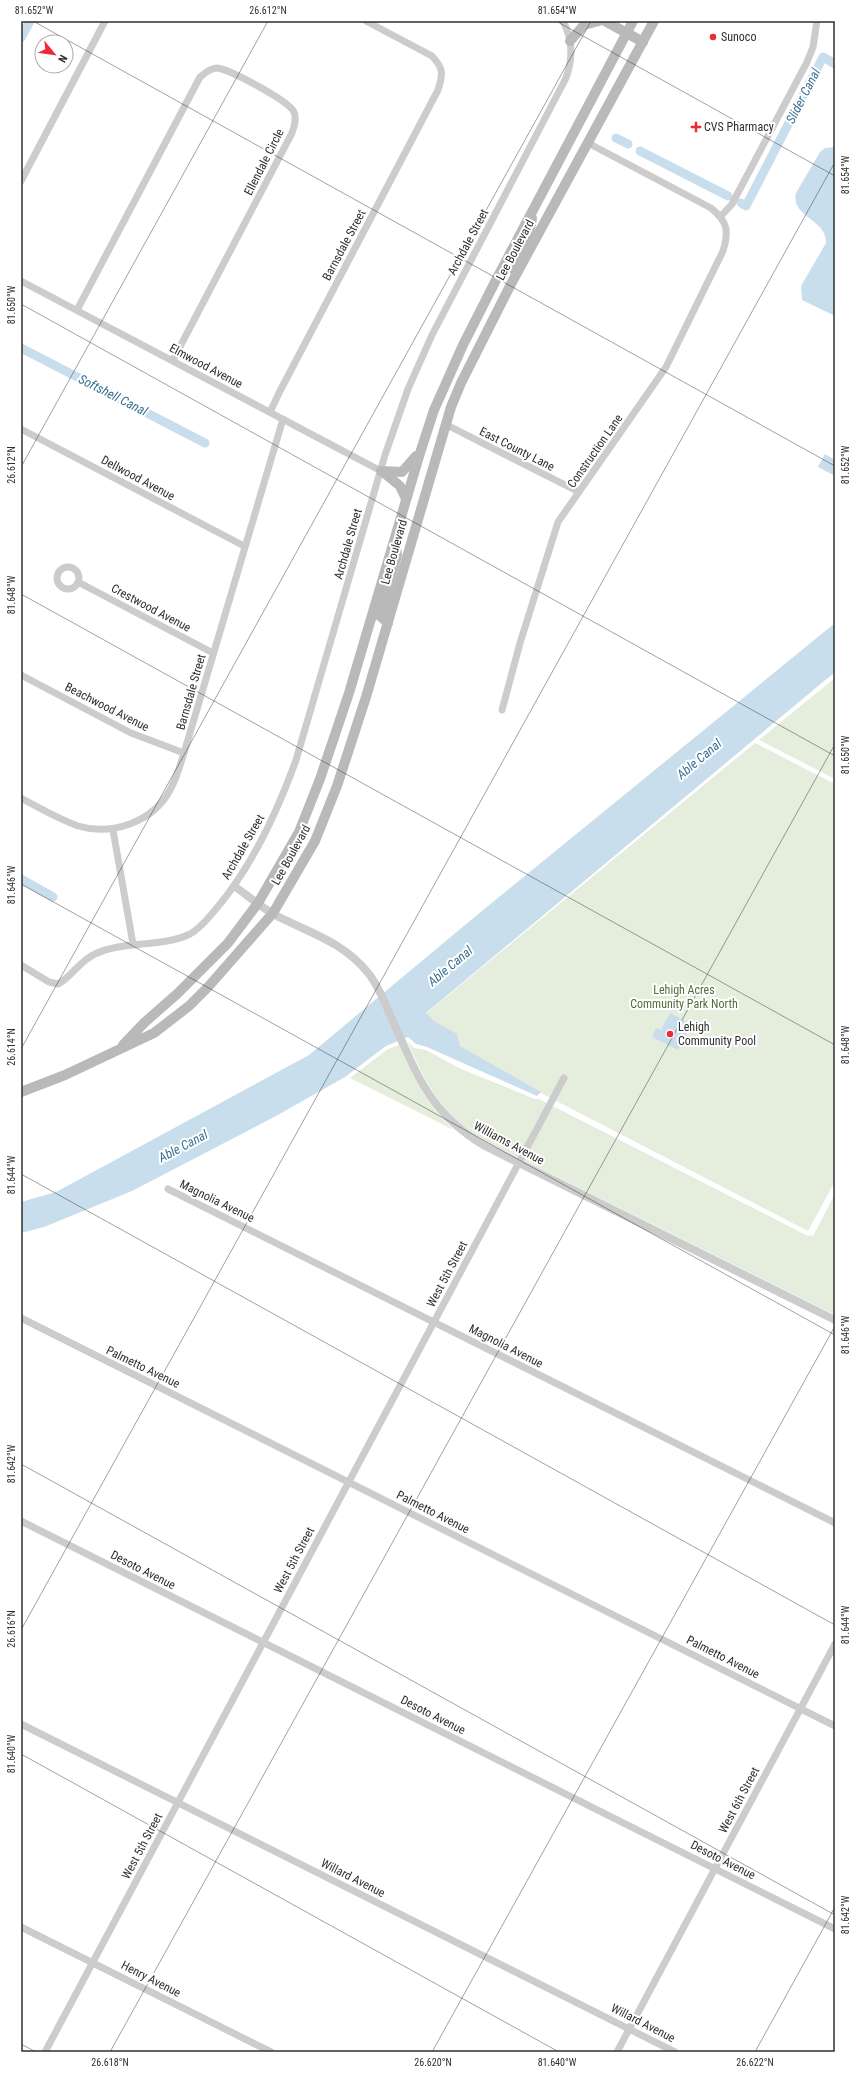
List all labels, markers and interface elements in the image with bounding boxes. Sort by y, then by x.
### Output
text: 81.652°W [15,5,54,16]
text: 26.612°N [249,5,287,16]
text: 81.654°W [538,5,577,16]
place label: Sunoco [721,30,756,44]
marker: Sunoco [708,32,718,42]
north arrow [34,34,74,74]
text: N [55,53,70,65]
water label: Slider Canal [783,65,824,126]
place label: CVS Pharmacy [704,120,774,134]
marker: CVS Pharmacy [691,122,701,132]
street label: Ellendale Circle [241,126,287,198]
text: 81.654°W [840,155,851,194]
street label: Archdale Street [445,206,491,277]
street label: Barnsdale Street [319,207,369,283]
street label: Lee Boulevard [493,217,537,283]
text: 81.650°W [6,285,17,324]
street label: Elmwood Avenue [167,341,245,391]
water label: Softshell Canal [76,371,151,419]
street label: Construction Lane [564,411,626,490]
street label: East County Lane [477,424,557,474]
text: 81.652°W [840,445,851,484]
text: 26.612°N [6,446,17,484]
street label: Dellwood Avenue [99,453,177,503]
street label: Archdale Street [331,507,365,581]
street label: Lee Boulevard [378,518,410,586]
text: 81.648°W [6,575,17,614]
street label: Crestwood Avenue [109,581,194,635]
street label: Barnsdale Street [173,652,209,732]
street label: Beachwood Avenue [63,680,152,734]
water label: Able Canal [673,735,725,783]
text: 81.650°W [840,735,851,774]
street label: Archdale Street [219,812,267,882]
street label: Lee Boulevard [269,822,313,888]
text: 81.646°W [6,865,17,904]
water label: Able Canal [424,942,476,990]
park label: Lehigh Acres Community Park North [630,983,738,1011]
place label: Lehigh Community Pool [678,1020,756,1048]
text: 81.648°W [840,1025,851,1064]
text: 26.614°N [6,1028,17,1066]
marker: Lehigh Community Pool [665,1029,675,1039]
street label: Williams Avenue [471,1119,547,1168]
water label: Able Canal [155,1126,211,1166]
text: 81.644°W [6,1155,17,1194]
street label: Magnolia Avenue [177,1177,257,1225]
street label: West 5th Street [424,1238,470,1309]
text: 81.646°W [840,1315,851,1354]
street label: Magnolia Avenue [467,1321,546,1371]
street label: Palmetto Avenue [104,1343,182,1391]
text: 81.642°W [6,1444,17,1483]
street label: Palmetto Avenue [394,1488,472,1537]
street label: West 5th Street [271,1524,317,1595]
street label: Desoto Avenue [108,1548,178,1592]
text: 81.644°W [840,1605,851,1644]
text: 26.616°N [6,1610,17,1648]
street label: Palmetto Avenue [684,1633,762,1682]
street label: Desoto Avenue [398,1693,468,1737]
text: 81.640°W [6,1734,17,1773]
street label: West 6th Street [716,1764,762,1835]
street label: West 5th Street [119,1810,165,1881]
street label: Desoto Avenue [688,1838,758,1882]
street label: Willard Avenue [319,1856,388,1900]
text: 81.642°W [840,1895,851,1934]
street label: Henry Avenue [119,1958,183,2000]
street label: Willard Avenue [609,2001,678,2045]
text: 26.618°N [91,2057,129,2068]
text: 26.620°N [414,2057,452,2068]
text: 81.640°W [538,2057,577,2068]
text: 26.622°N [736,2057,774,2068]

